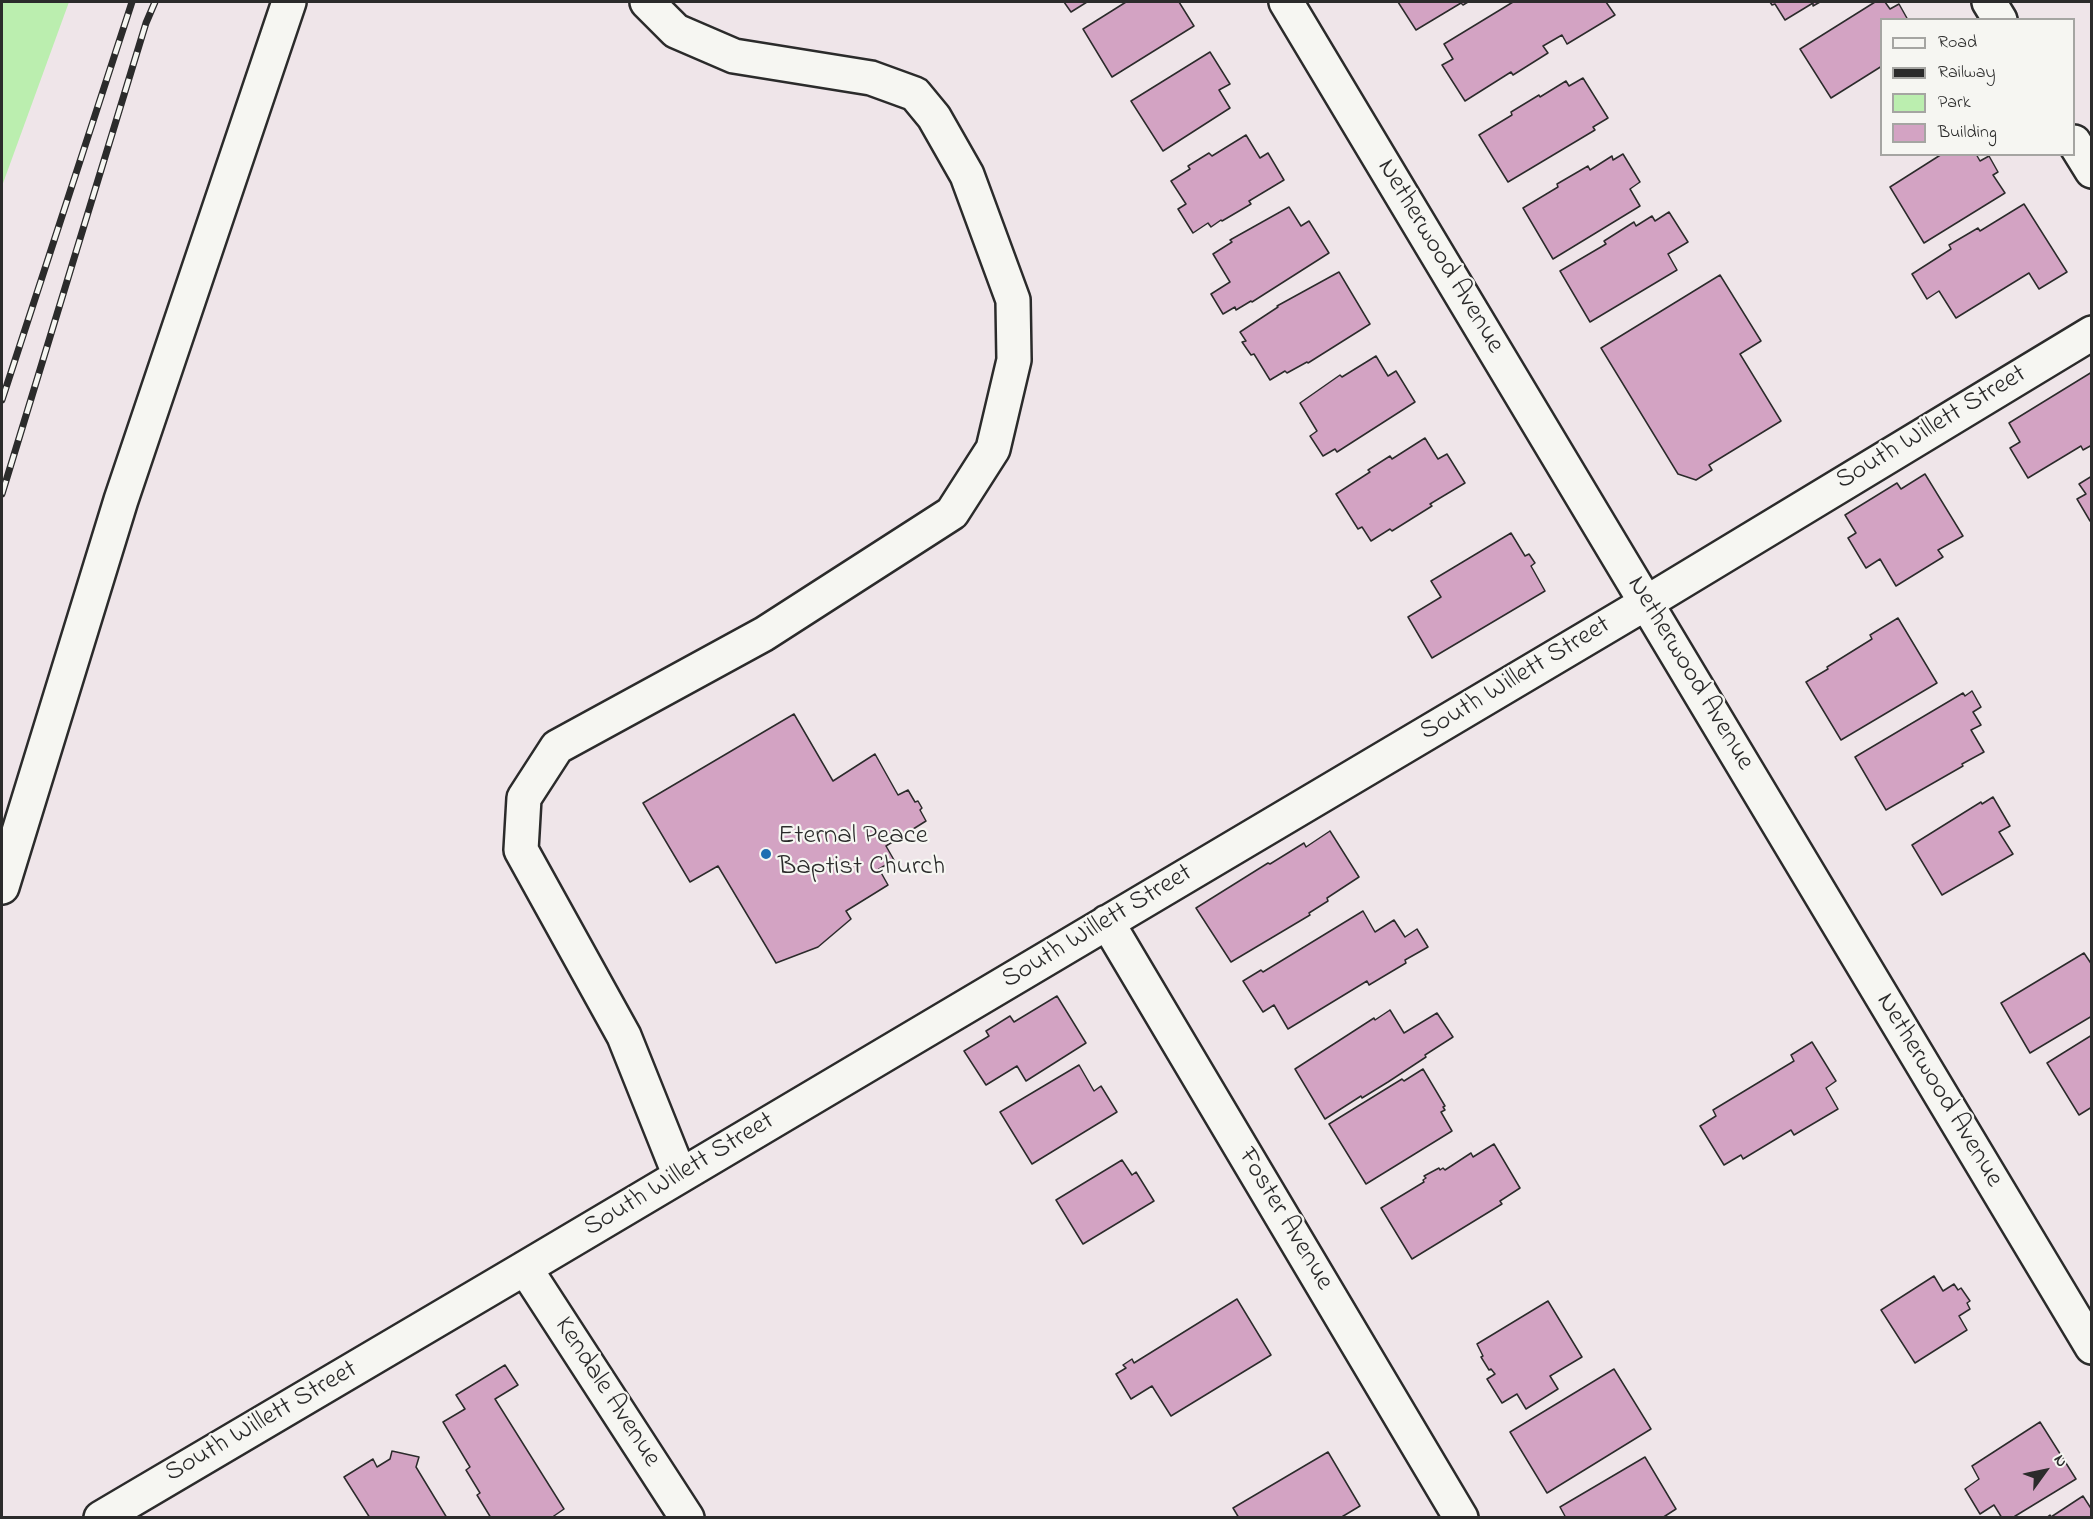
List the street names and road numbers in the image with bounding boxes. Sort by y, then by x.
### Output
street label: Netherwood Avenue [1368,154,1510,360]
street label: South Willett Street [1831,359,2033,499]
street label: Netherwood Avenue [1618,571,1760,777]
street label: South Willett Street [1415,610,1617,750]
street label: South Willett Street [997,858,1199,998]
street label: Netherwood Avenue [1867,988,2009,1194]
street label: South Willett Street [579,1106,781,1246]
street label: Foster Avenue [1229,1143,1339,1297]
street label: Kendale Avenue [545,1312,667,1474]
street label: South Willett Street [160,1355,364,1491]

